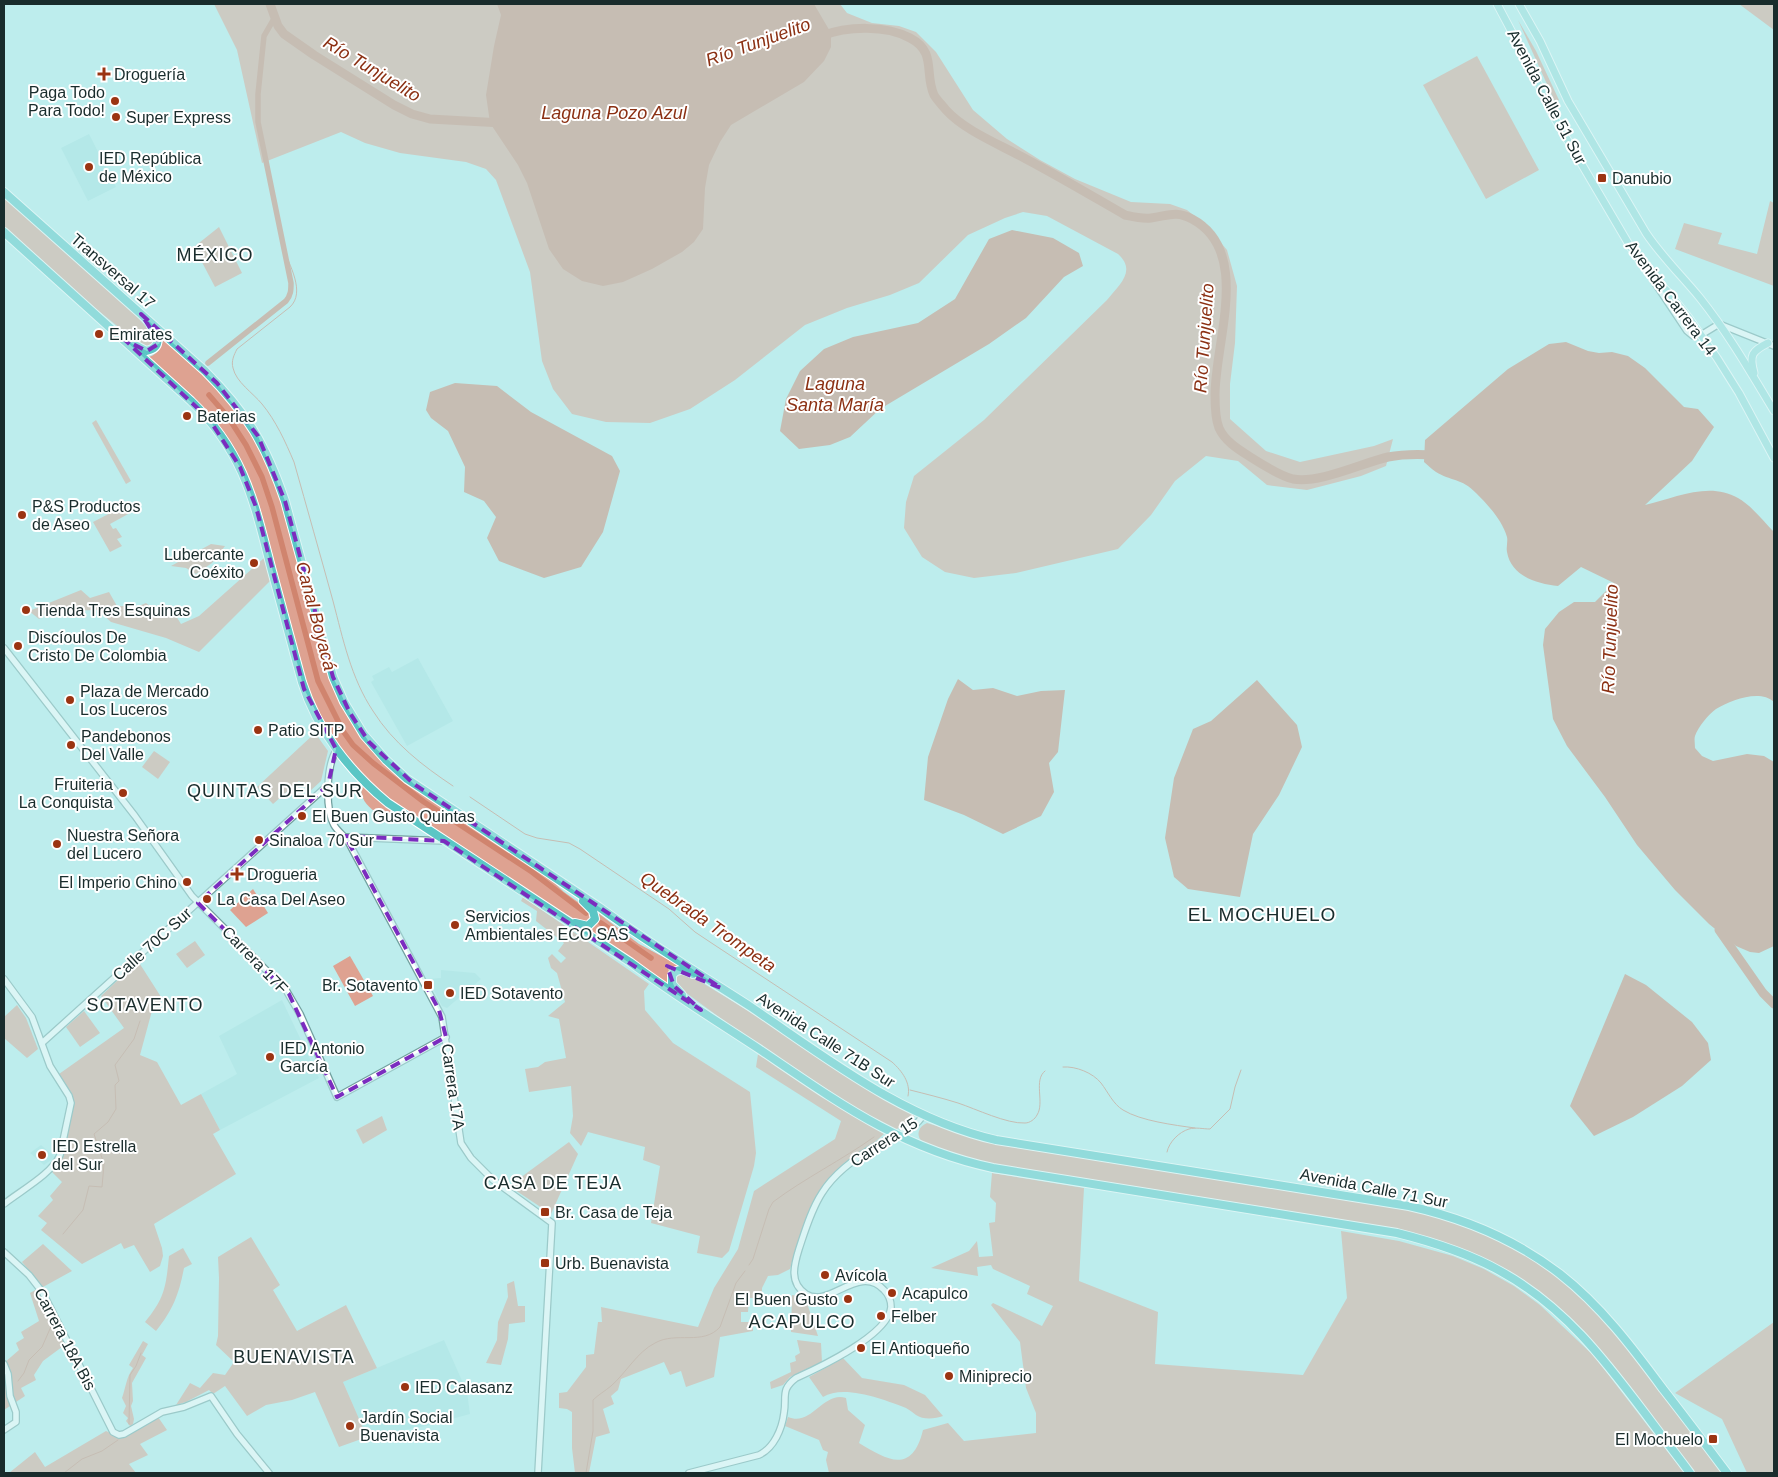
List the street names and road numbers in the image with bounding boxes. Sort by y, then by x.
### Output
street label: Avenida Calle 51 Sur [1504,27,1590,168]
street label: Transversal 17 [68,230,158,312]
street label: Avenida Carrera 14 [1623,238,1720,358]
street label: Calle 70C Sur [109,904,195,984]
street label: Carrera 17F [219,923,291,997]
street label: Avenida Calle 71B Sur [754,989,899,1091]
street label: Carrera 17A [439,1043,468,1132]
street label: Carrera 15 [847,1114,921,1170]
street label: Avenida Calle 71 Sur [1299,1165,1450,1211]
street label: Carrera 18A Bis [31,1285,99,1393]

